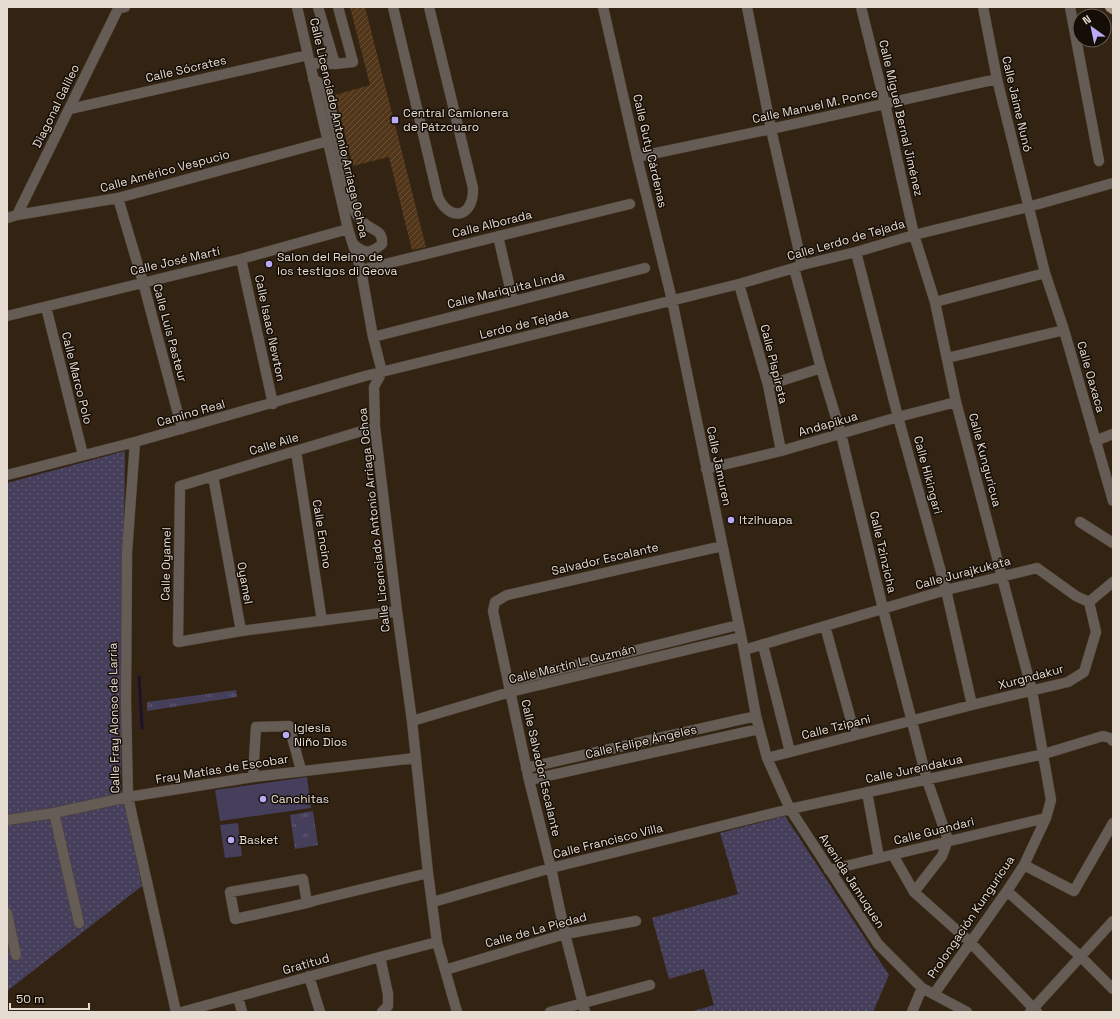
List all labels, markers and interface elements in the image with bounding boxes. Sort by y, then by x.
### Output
north arrow [1072,8,1112,48]
text: N [1080,12,1093,27]
street label: Calle Licenciado Antonio Arriaga Ochoa [306,16,372,240]
street label: Calle Miguel Bernal Jiménez [875,38,927,198]
street label: Calle Sócrates [144,52,228,86]
street label: Calle Jaime Nunó [998,54,1036,154]
street label: Diagonal Galileo [29,62,83,150]
street label: Calle Manuel M. Ponce [751,85,879,127]
street label: Calle Guty Cárdenas [629,93,671,209]
place label: Central Camionera de Pátzcuaro [403,105,509,135]
marker: Central Camionera de Pátzcuaro [390,115,400,125]
street label: Calle Américo Vespucio [98,146,232,196]
street label: Calle Alborada [450,206,534,242]
street label: Calle Lerdo de Tejada [785,216,907,264]
street label: Calle José Martí [129,243,222,279]
place label: Salon del Reino de los testigos di Geova [277,249,398,279]
marker: Salon del Reino de los testigos di Geova [264,259,274,269]
street label: Calle Mariquita Linda [446,268,566,312]
street label: Calle Isaac Newton [251,273,289,383]
street label: Calle Luis Pasteur [149,282,191,384]
street label: Lerdo de Tejada [478,305,570,343]
street label: Calle Pispireta [756,323,792,406]
street label: Calle Marco Polo [58,330,96,426]
street label: Calle Oaxaca [1073,340,1109,415]
street label: Camino Real [155,396,227,430]
street label: Calle Licenciado Antonio Arriaga Ochoa [354,407,394,633]
street label: Andapikua [797,408,860,440]
street label: Calle Kunguricua [965,411,1005,509]
street label: Calle Jamuren [703,425,735,507]
street label: Calle Aile [247,429,301,459]
street label: Calle Hikingari [910,434,946,516]
street label: Calle Encino [309,498,335,570]
street label: Calle Tzinzicha [866,509,900,595]
place label: Itzihuapa [739,512,793,528]
marker: Itzihuapa [726,515,736,525]
street label: Calle Oyamel [157,527,175,601]
street label: Salvador Escalante [550,539,660,579]
street label: Calle Jurajkukata [914,553,1013,593]
street label: Oyamel [233,561,257,605]
street label: Calle Martín L. Guzmán [507,641,637,687]
street label: Calle Fray Alonso de Larria [105,642,123,794]
street label: Xurgndakur [996,660,1066,693]
street label: Calle Salvador Escalante [517,698,565,838]
street label: Calle Tzipani [800,711,872,743]
place label: Iglesia Niño Dios [294,720,347,750]
street label: Calle Felipe Ángeles [584,721,698,763]
marker: Iglesia Niño Dios [281,730,291,740]
street label: Fray Matías de Escobar [154,751,290,787]
street label: Calle Jurendakua [864,751,964,787]
place label: Canchitas [271,791,329,807]
marker: Canchitas [258,794,268,804]
street label: Calle Guandari [892,813,976,849]
street label: Calle Francisco Villa [551,820,665,862]
street label: Avenida Jamuquen [815,831,889,931]
place label: Basket [239,832,279,848]
marker: Basket [226,835,236,845]
street label: Prolongación Kunguricua [924,852,1018,982]
street label: Calle de La Piedad [483,909,589,951]
street label: Gratitud [281,950,331,978]
scale bar [10,985,89,1011]
text: 50 m [16,991,44,1007]

